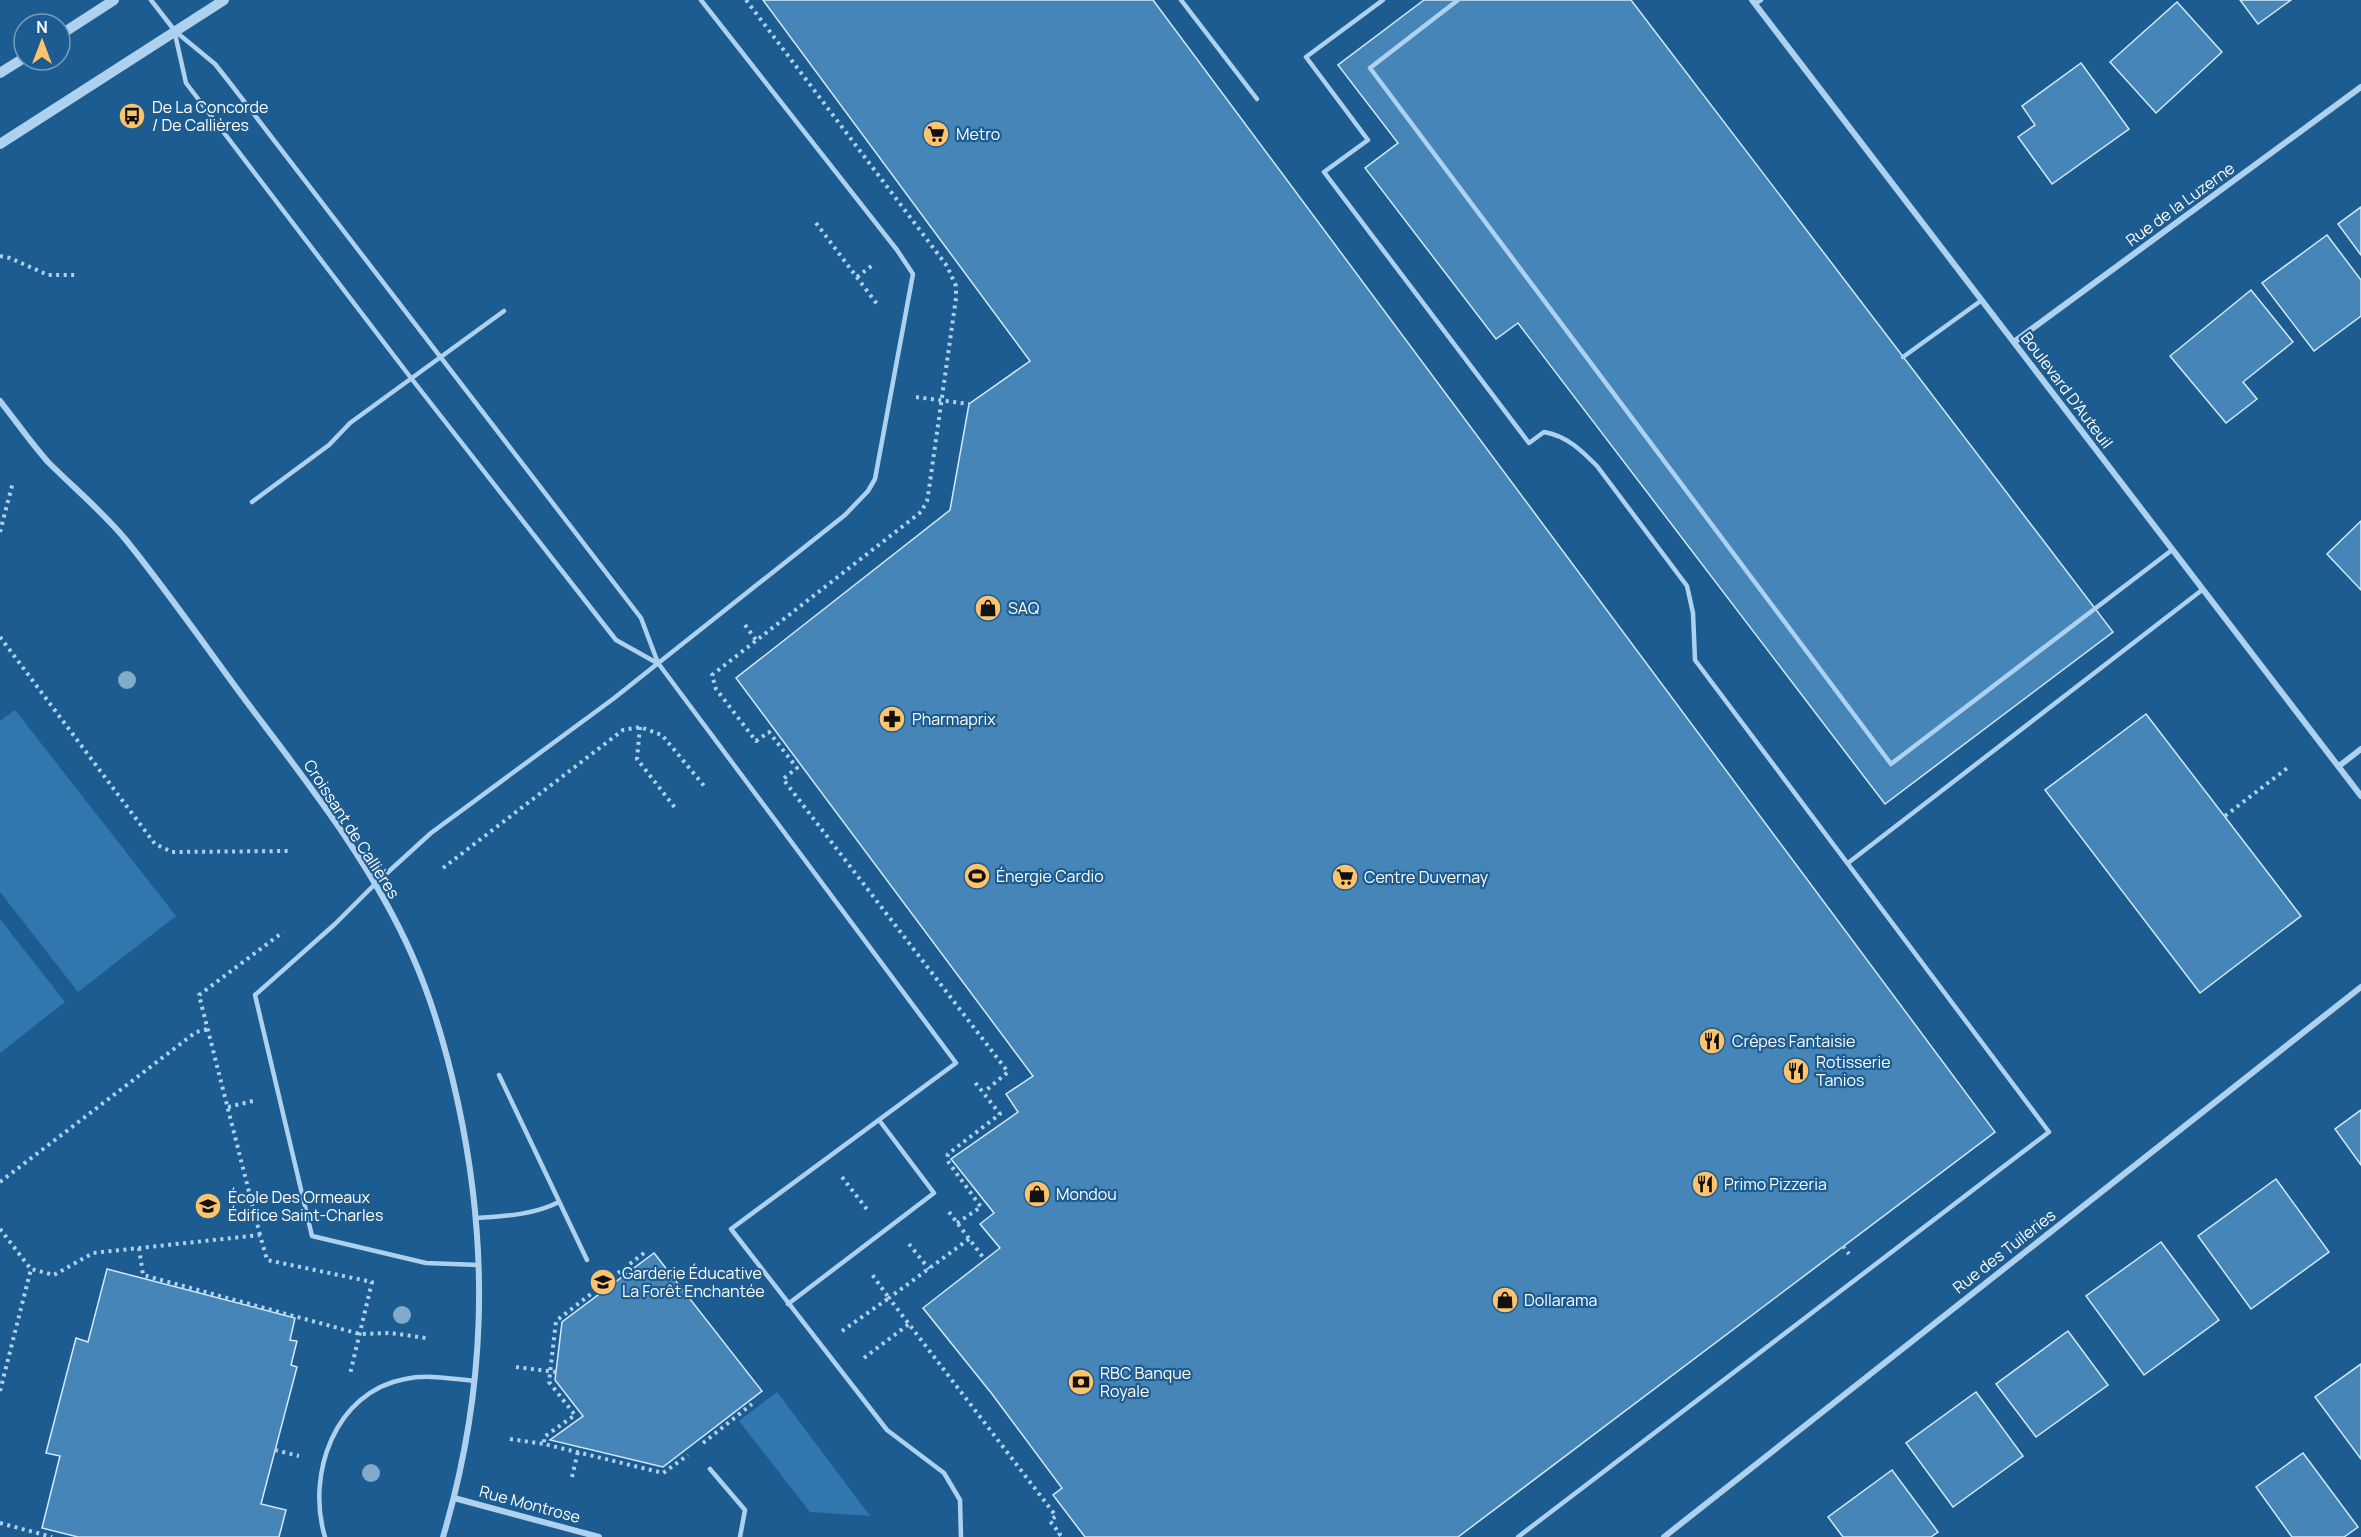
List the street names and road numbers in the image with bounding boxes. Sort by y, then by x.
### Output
street label: Rue de la Luzerne [2121,157,2239,251]
street label: Boulevard D'Auteuil [2016,327,2118,453]
street label: Croissant de Callières [299,755,405,903]
street label: Rue des Tuileries [1948,1204,2060,1298]
street label: Rue Montrose [477,1480,583,1528]

